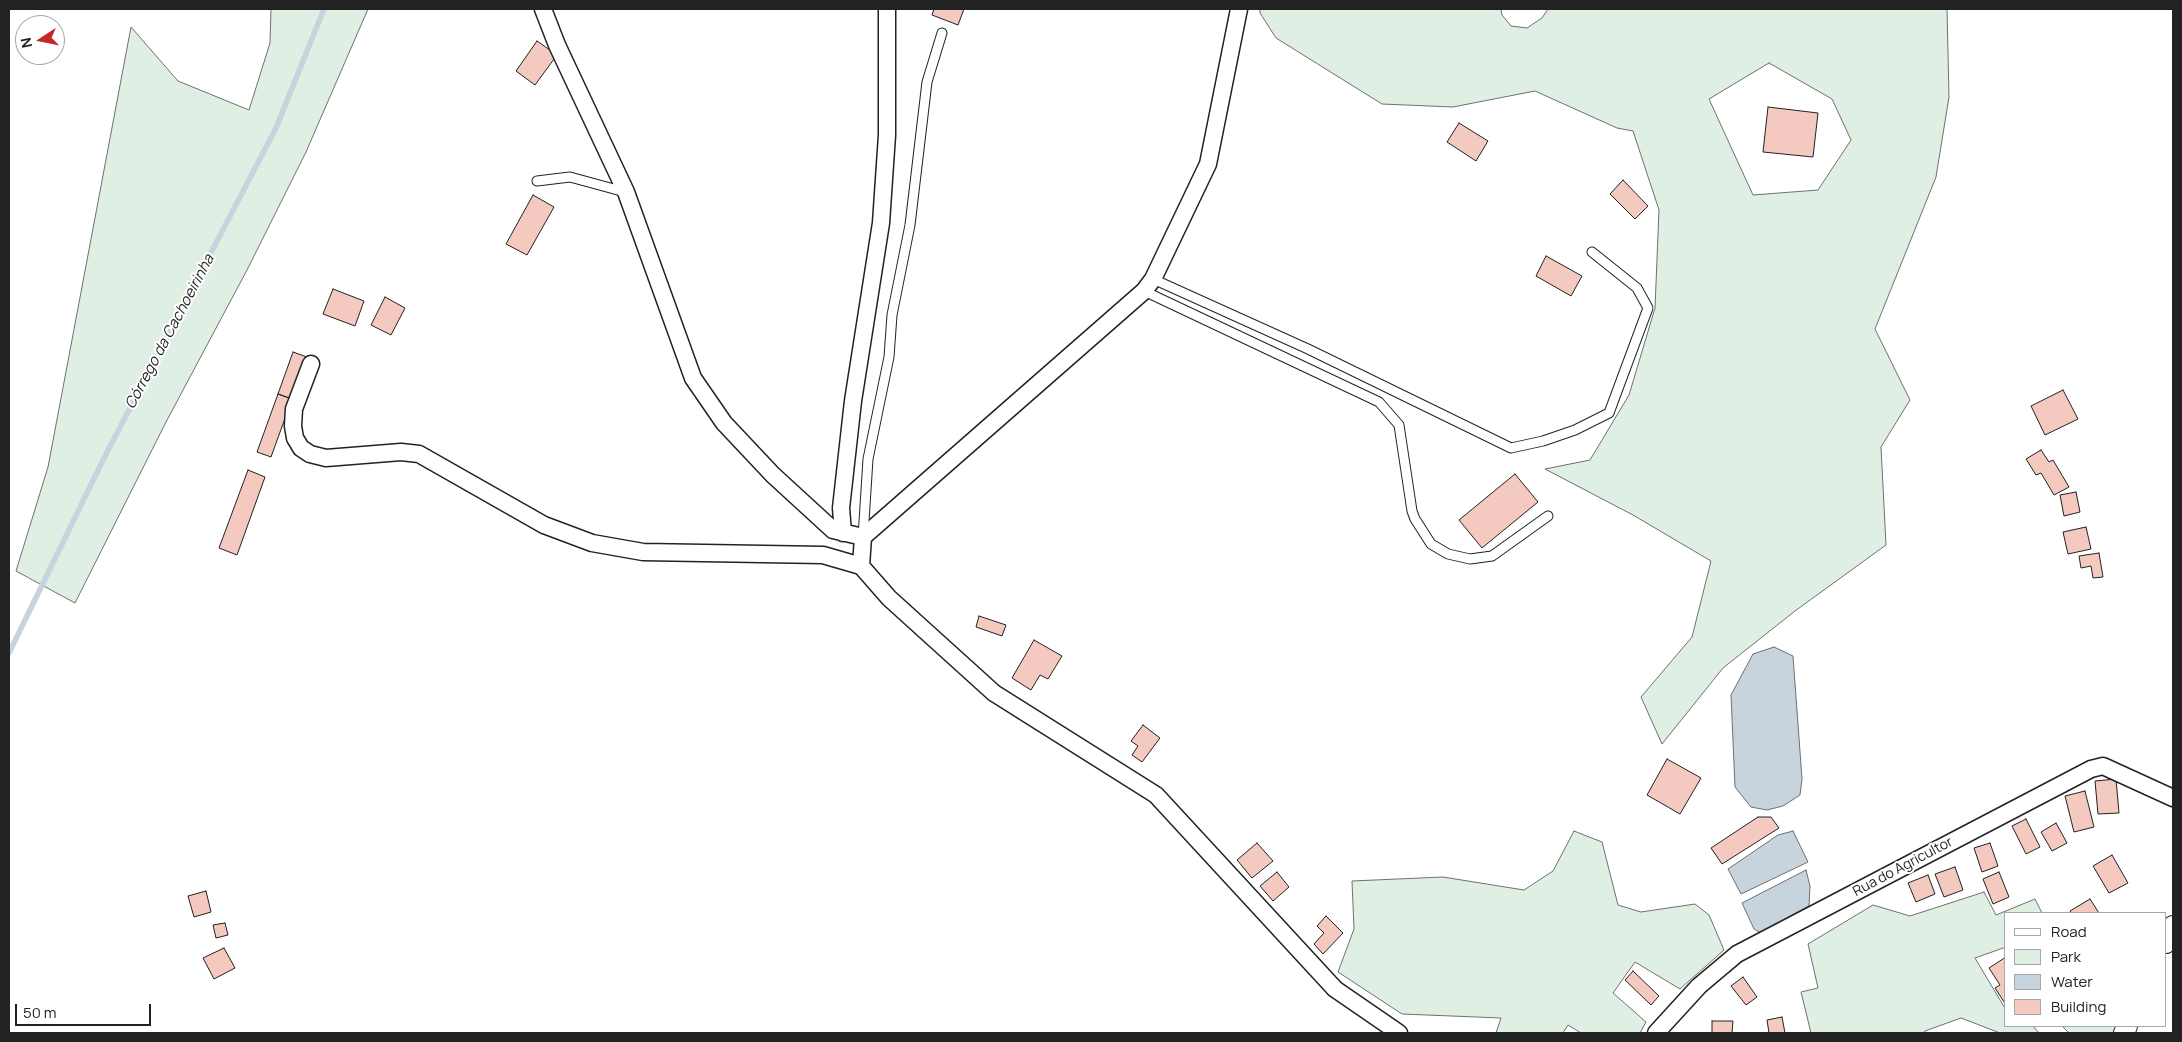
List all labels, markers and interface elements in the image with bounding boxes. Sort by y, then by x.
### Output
north arrow [15,15,65,65]
text: N [15,36,36,50]
water label: Córrego da Cachoeirinha [122,252,218,412]
street label: Rua do Agricultor [1850,834,1956,900]
legend [2004,912,2167,1027]
text: Road [2051,921,2087,942]
text: Park [2051,946,2081,967]
text: Water [2051,971,2093,992]
scale bar [18,994,154,1026]
text: Building [2051,996,2106,1017]
text: 50 m [23,1002,57,1023]

